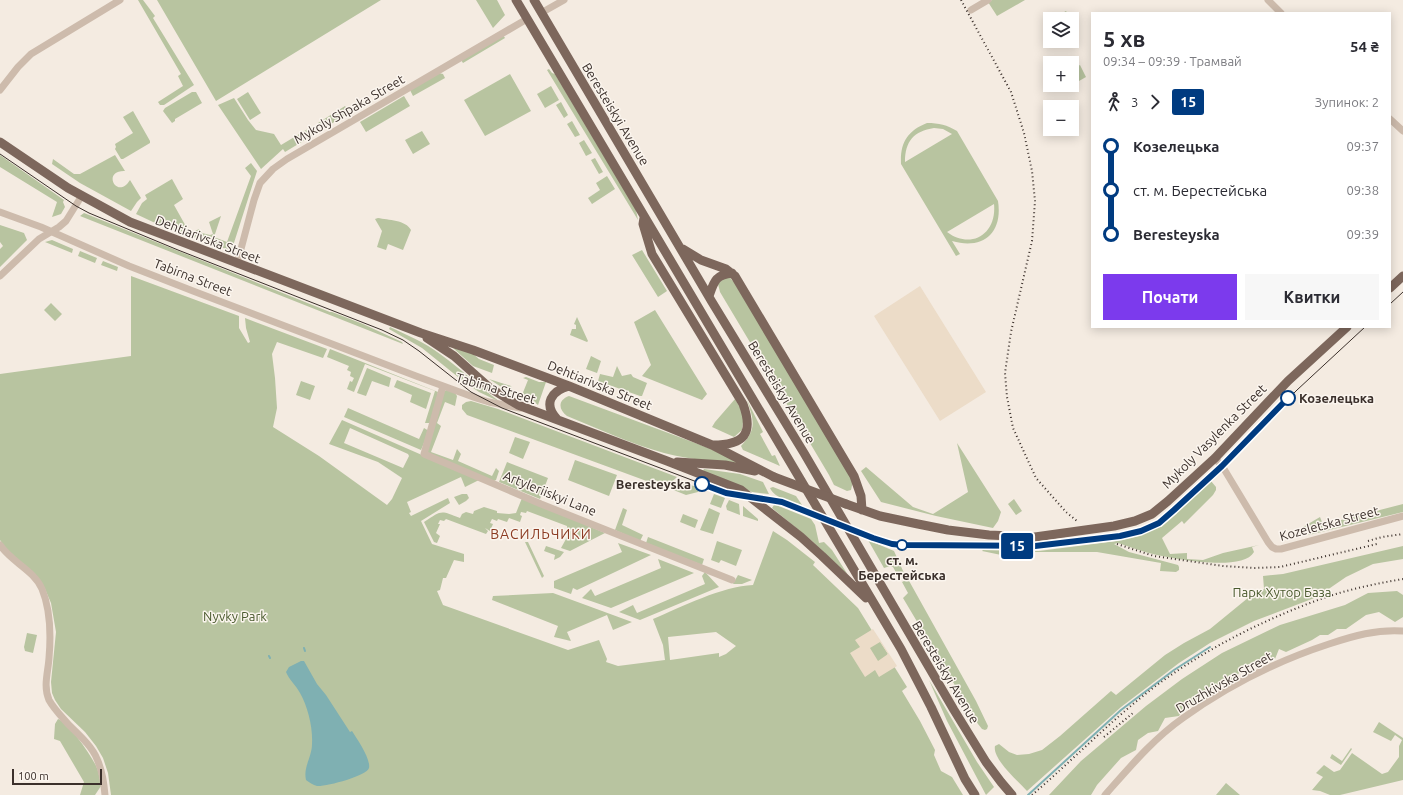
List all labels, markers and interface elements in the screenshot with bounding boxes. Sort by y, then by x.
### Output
map controls [1043,12,1079,136]
button: layers [1043,12,1079,48]
text: 5 хв [1103,26,1145,51]
text: 54 ₴ [1350,38,1379,55]
text: 09:34 – 09:39 · Трамвай [1103,54,1242,68]
button: + [1043,56,1079,92]
street label: Beresteiskyi Avenue [580,60,652,168]
street label: Mykoly Shpaka Street [291,72,407,146]
icon: walk [1103,91,1125,113]
icon: forward [1144,91,1166,113]
text: 15 [1180,94,1196,110]
text: 3 [1131,95,1138,109]
text: Зупинок: 2 [1315,95,1379,109]
button: − [1043,100,1079,136]
text: Козелецька [1133,138,1220,155]
text: 09:37 [1346,139,1379,153]
text: ст. м. Берестейська [1133,182,1267,199]
text: 09:38 [1346,183,1379,197]
street label: Dehtiarivska Street [154,213,262,265]
text: Beresteyska [1133,226,1220,243]
text: 09:39 [1346,227,1379,241]
street label: Tabirna Street [152,256,234,298]
button: Почати [1103,274,1237,320]
button: Квитки [1245,274,1379,320]
street label: Beresteiskyi Avenue [746,338,818,446]
street label: Dehtiarivska Street [546,358,654,412]
street label: Tabirna Street [454,370,538,406]
street label: Mykoly Vasylenka Street [1159,381,1269,491]
marker: Козелецька [1280,390,1296,406]
place label: Козелецька [1299,391,1374,405]
street label: Artyleriiskyi Lane [501,468,599,518]
marker: Beresteyska [694,476,710,492]
place label: Beresteyska [616,477,691,491]
street label: Kozeletska Street [1278,503,1380,543]
district label: ВАСИЛЬЧИКИ [490,526,592,542]
line badge: 15 [999,533,1035,559]
text: 15 [1009,538,1025,554]
marker: ст. м. Берестейська [896,539,908,551]
place label: ст. м. Берестейська [858,553,946,582]
park label: Парк Хутор База [1232,585,1332,599]
park label: Nyvky Park [203,609,267,623]
street label: Beresteiskyi Avenue [910,618,982,726]
street label: Druzhkivska Street [1173,649,1275,715]
scale bar [12,767,102,786]
text: 100 m [18,770,49,782]

